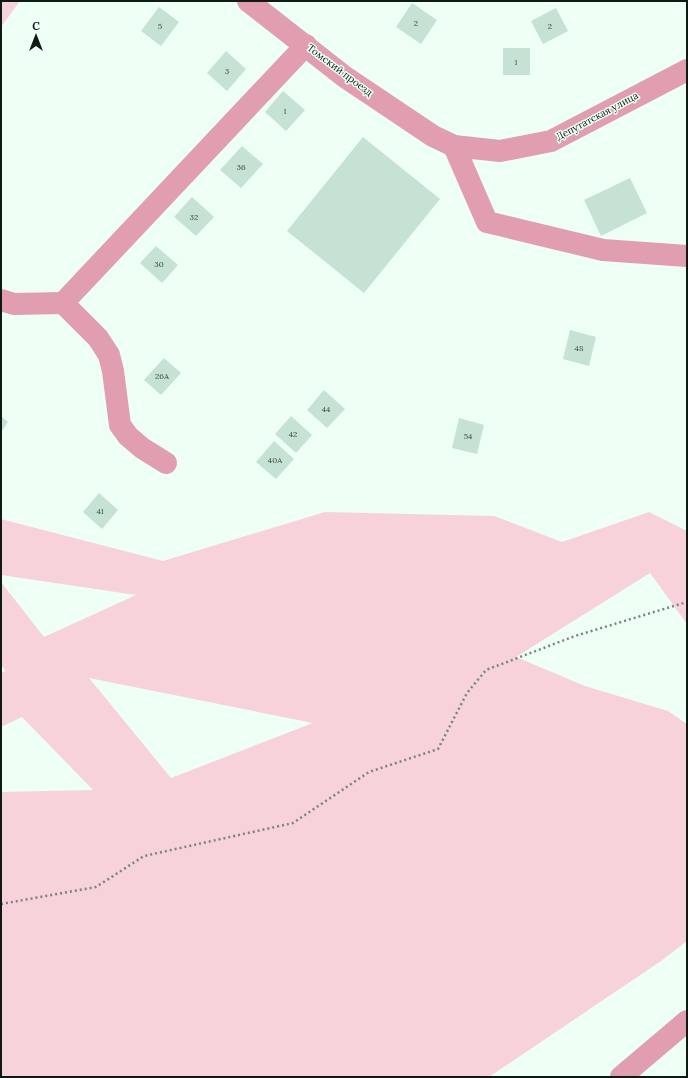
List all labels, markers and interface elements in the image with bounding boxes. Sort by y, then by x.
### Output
north arrow [16,16,56,56]
house number: 2 [414,18,418,28]
text: С [32,19,40,33]
house number: 5 [158,21,162,31]
house number: 2 [548,21,552,31]
street label: Томский проезд [305,41,375,99]
house number: 1 [515,57,518,67]
house number: 3 [225,66,230,76]
street label: Депутатская улица [554,89,640,143]
house number: 1 [284,106,287,116]
house number: 36 [236,162,246,172]
house number: 32 [190,212,198,222]
house number: 30 [154,259,164,269]
house number: 48 [575,343,584,353]
house number: 26А [155,371,170,381]
house number: 44 [322,404,331,414]
house number: 42 [289,429,297,439]
house number: 54 [464,431,473,441]
house number: 40А [268,455,283,465]
house number: 41 [96,506,104,516]

